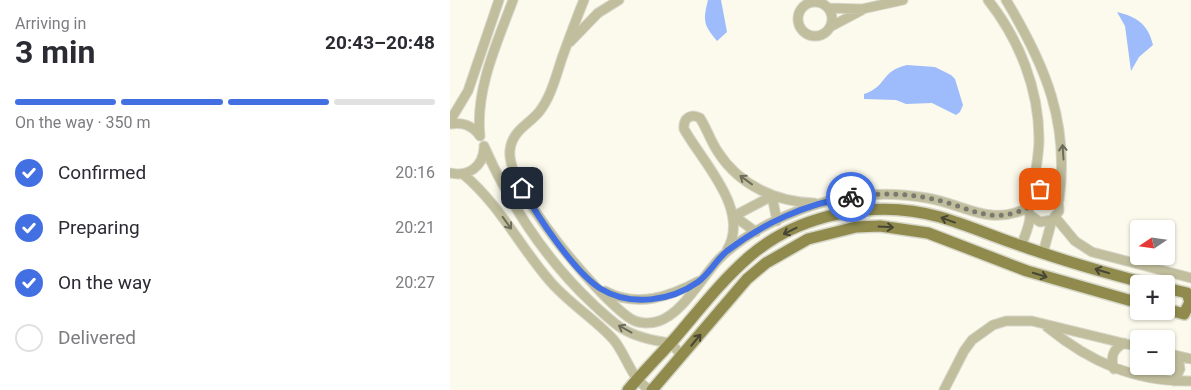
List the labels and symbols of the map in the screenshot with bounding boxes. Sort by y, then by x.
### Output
one-way arrow [1058,144,1067,160]
pin [501,167,543,209]
pin [1019,168,1061,210]
courier [826,172,876,222]
one-way arrow [739,175,753,185]
one-way arrow [941,215,956,224]
one-way arrow [502,216,513,229]
north arrow [1130,220,1175,265]
one-way arrow [878,222,894,231]
one-way arrow [783,227,798,236]
one-way arrow [1094,266,1110,276]
one-way arrow [1032,270,1048,280]
one-way arrow [618,324,633,333]
one-way arrow [690,334,701,347]

